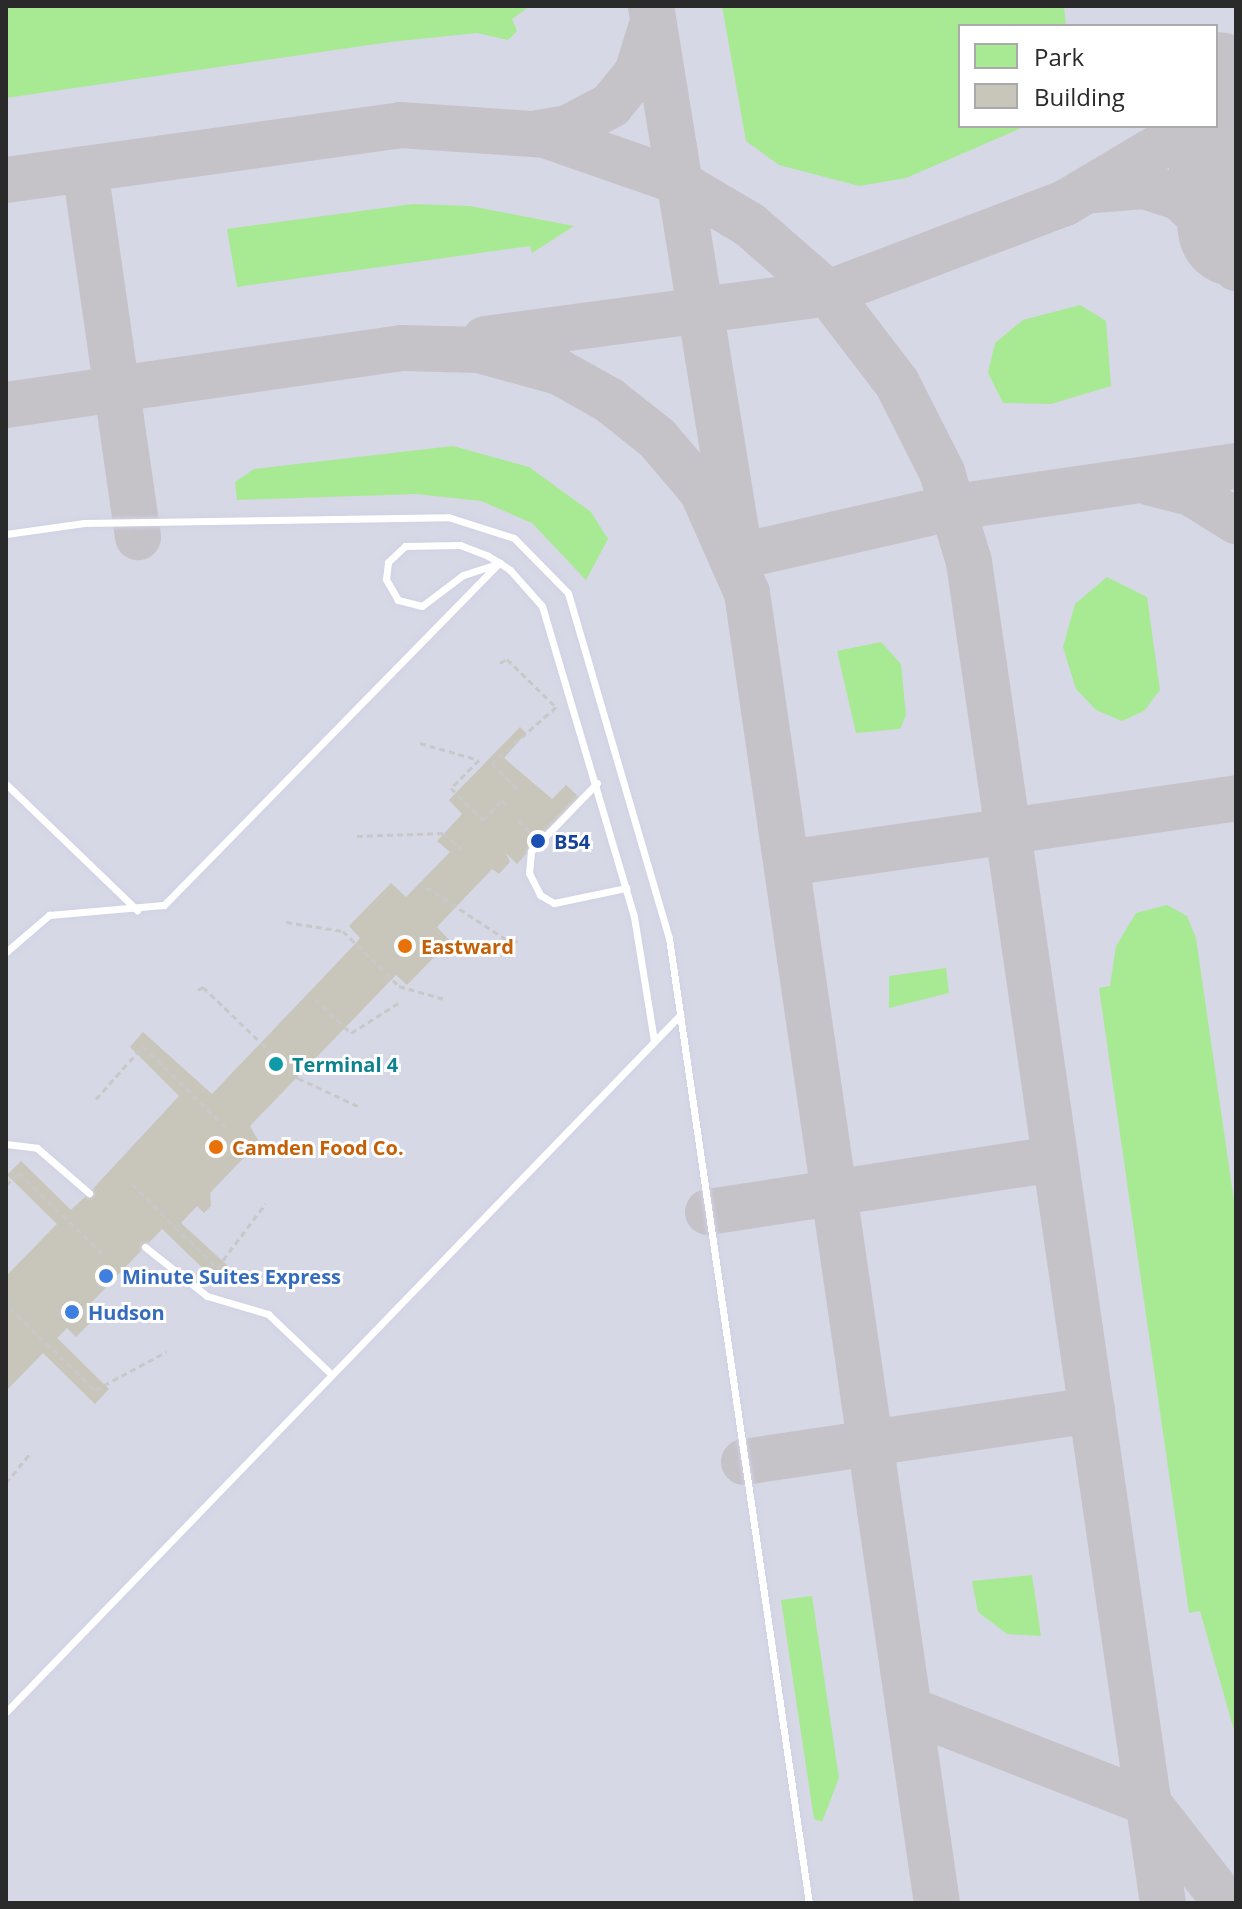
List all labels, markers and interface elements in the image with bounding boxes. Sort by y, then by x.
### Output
legend [958,24,1218,128]
text: Park [1034,40,1084,73]
text: Building [1034,80,1125,113]
place label: B54 [554,829,590,853]
marker: B54 [529,832,547,850]
place label: Eastward [421,934,514,958]
marker: Eastward [396,937,414,955]
place label: Terminal 4 [292,1052,398,1076]
marker: Terminal 4 [267,1055,285,1073]
place label: Camden Food Co. [232,1135,404,1159]
marker: Camden Food Co. [207,1138,225,1156]
place label: Minute Suites Express [122,1264,341,1288]
marker: Minute Suites Express [97,1267,115,1285]
place label: Hudson [88,1300,165,1324]
marker: Hudson [63,1303,81,1321]

